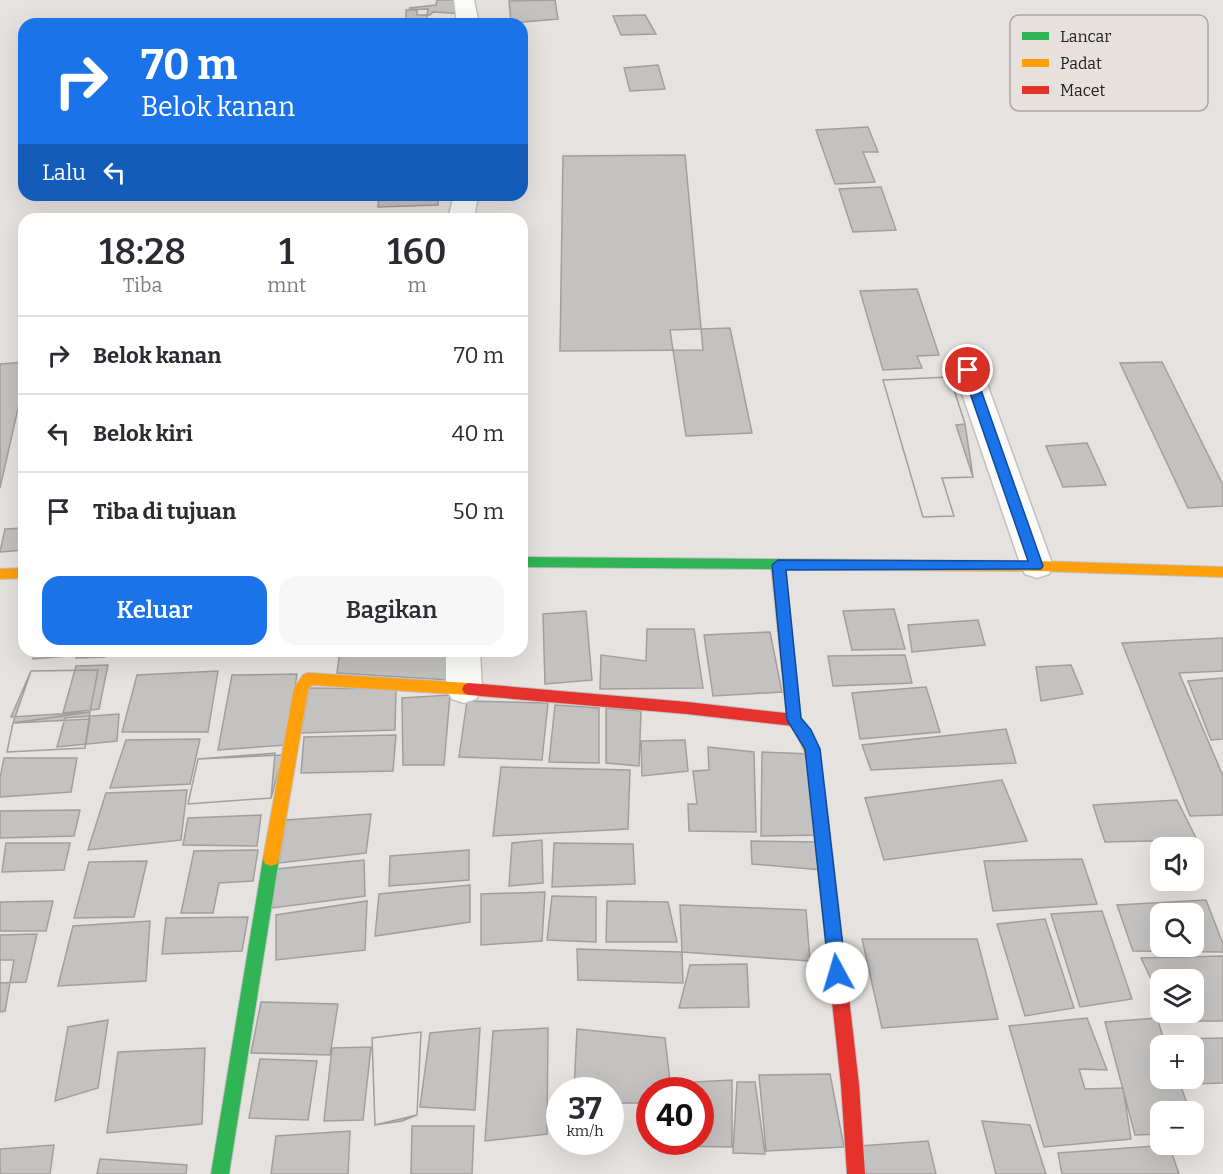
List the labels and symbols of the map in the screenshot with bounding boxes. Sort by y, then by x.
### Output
legend [1010,15,1208,111]
text: Lancar [1060,27,1111,46]
text: Padat [1060,54,1102,73]
text: Macet [1060,81,1105,100]
pin [942,344,993,395]
position arrow [805,941,869,1005]
speed limit sign: 40 [636,1077,714,1155]

